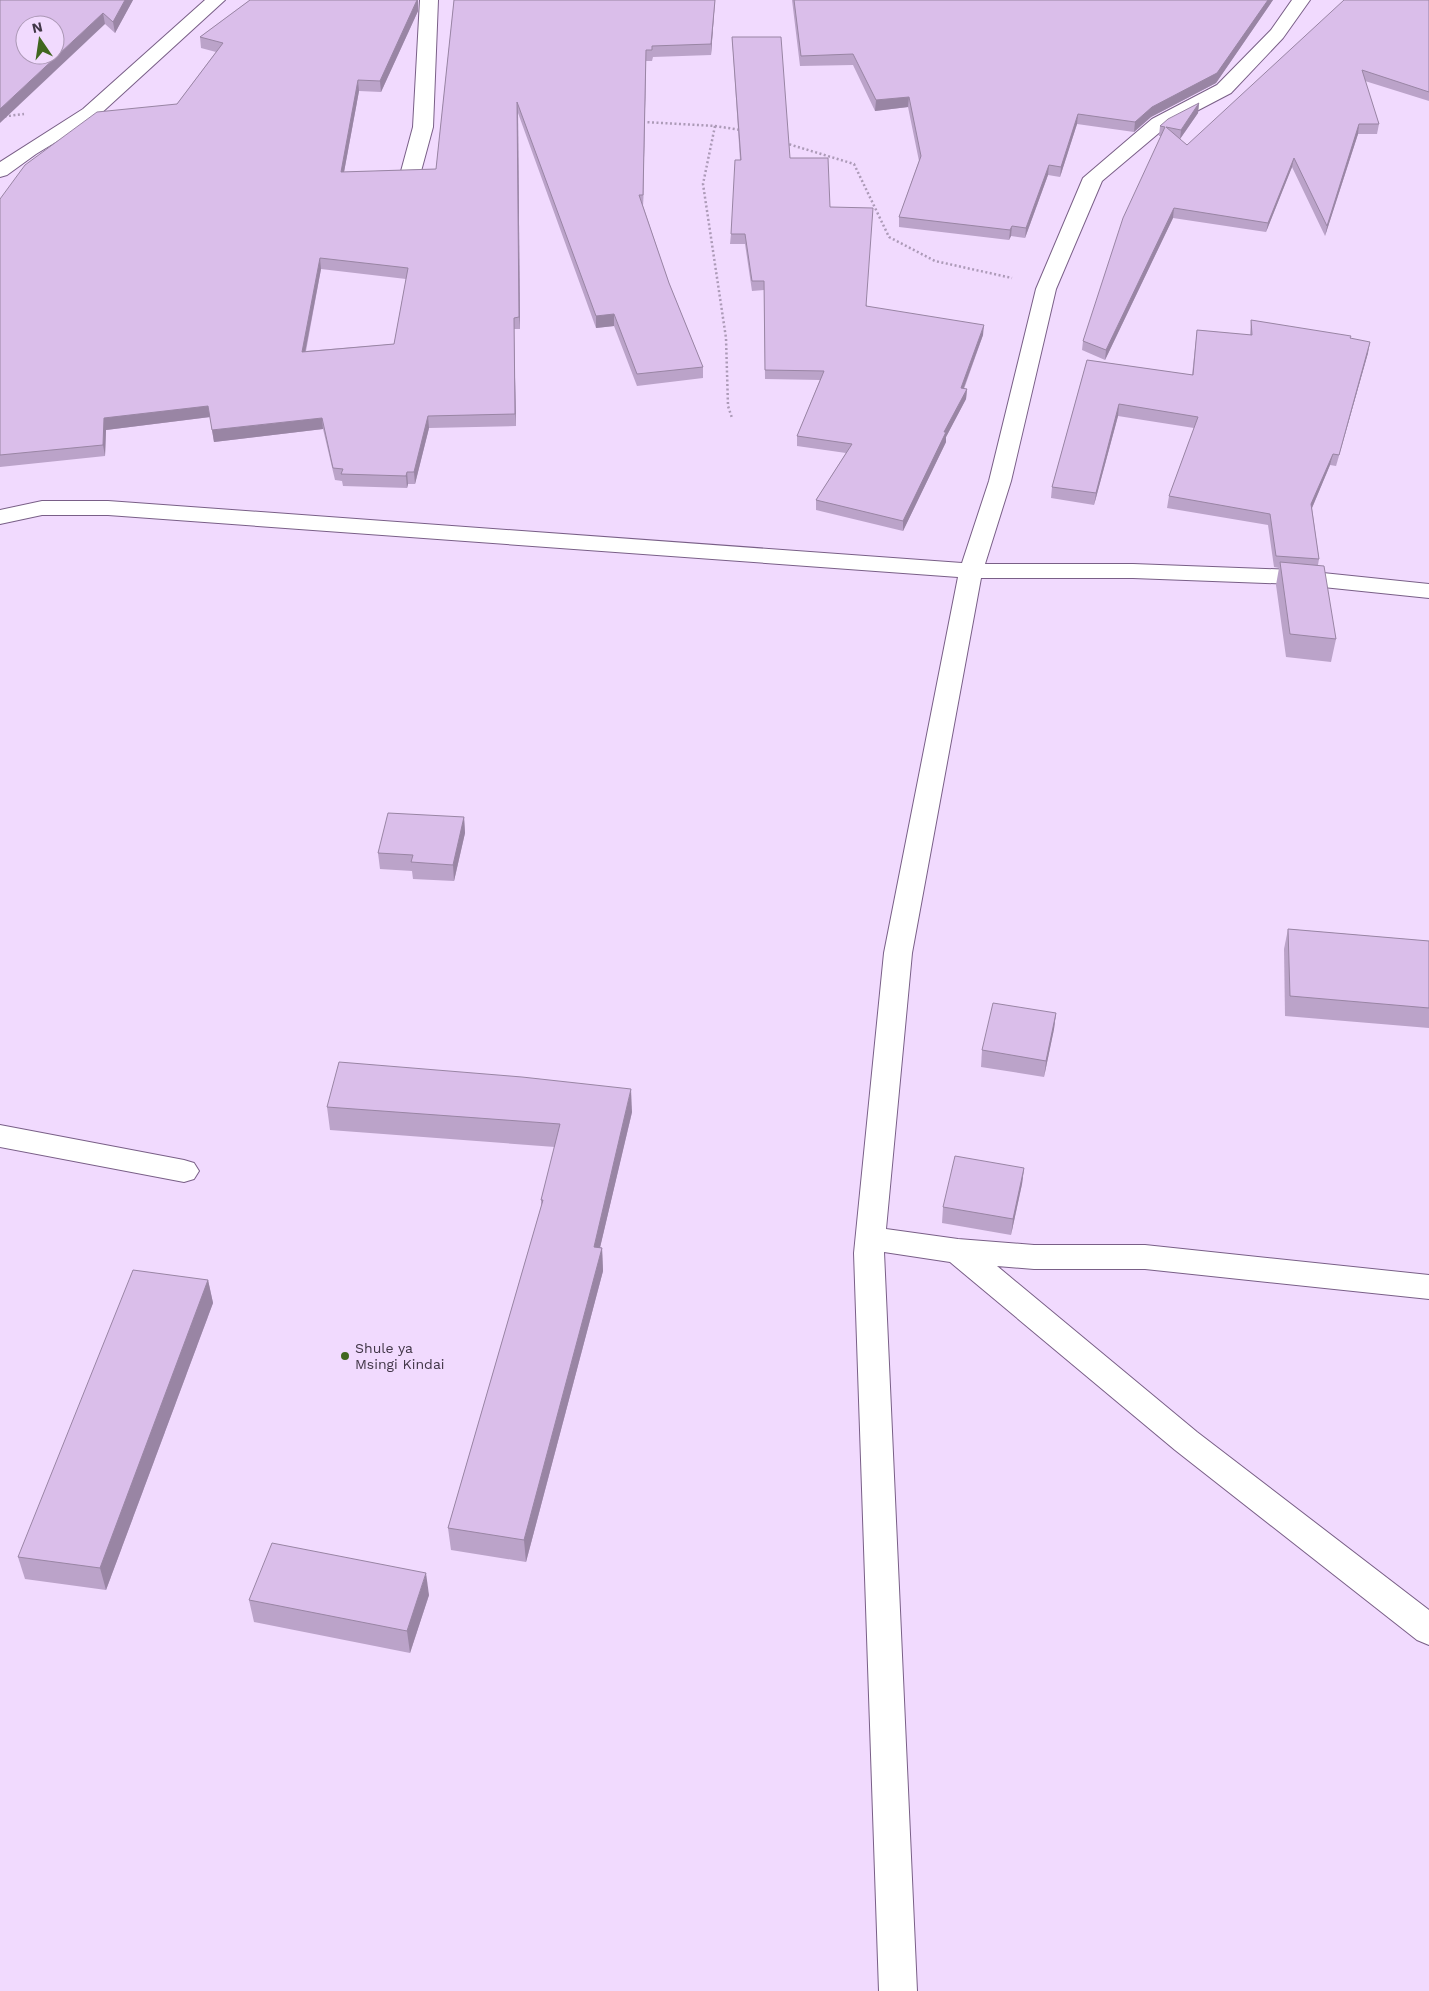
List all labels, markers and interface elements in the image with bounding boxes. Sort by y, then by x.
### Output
north arrow [15,15,65,65]
text: N [30,18,44,36]
place label: Shule ya Msingi Kindai [355,1340,445,1372]
marker: Shule ya Msingi Kindai [339,1350,351,1362]

